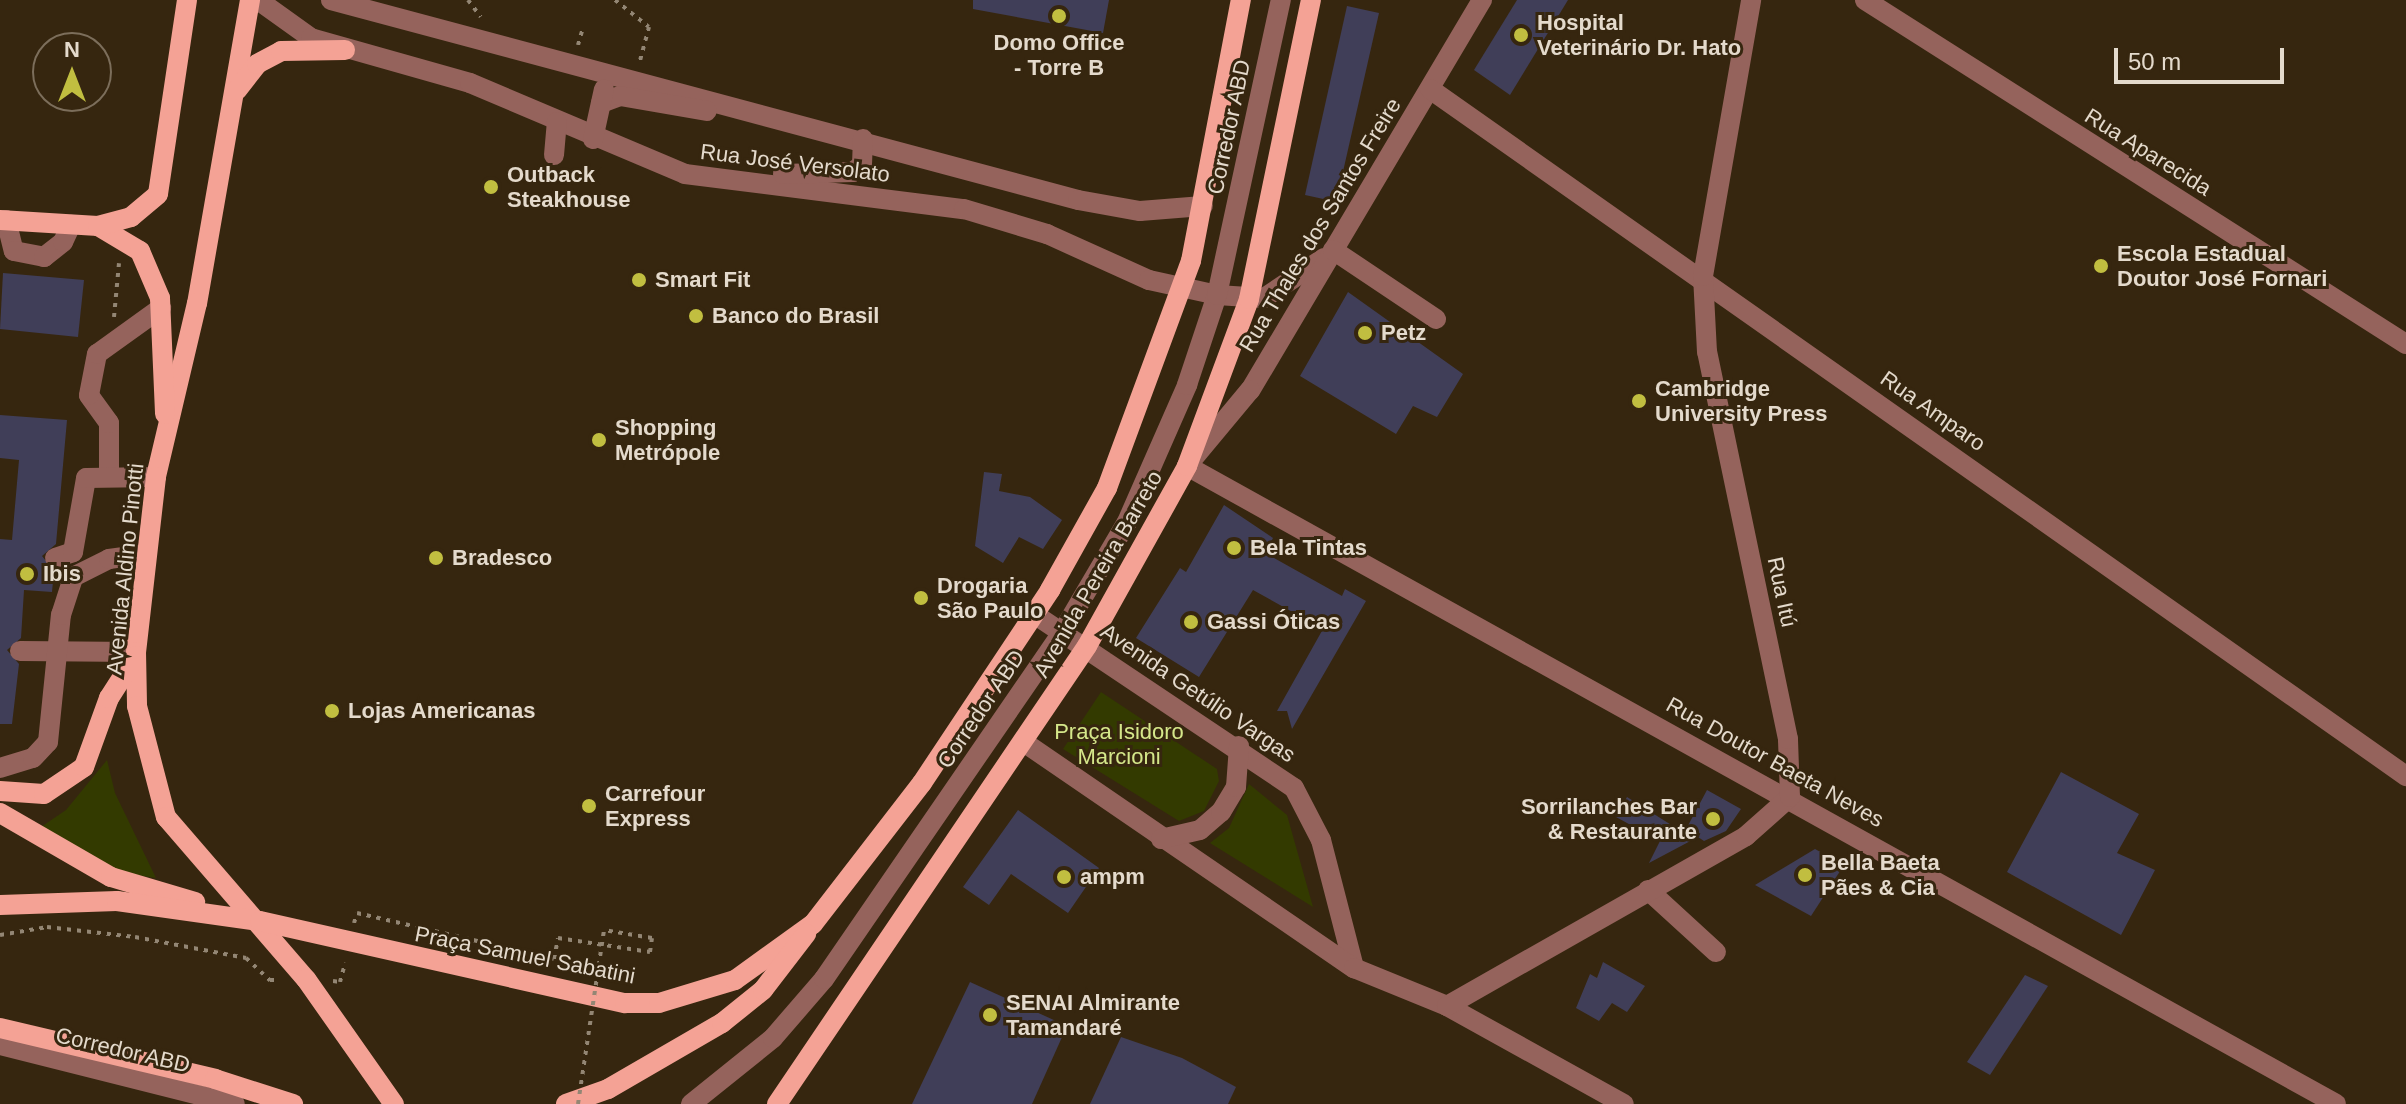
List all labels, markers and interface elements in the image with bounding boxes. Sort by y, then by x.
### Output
marker: Domo Office - Torre B [1050,7,1068,25]
place label: Hospital Veterinário Dr. Hato [1537,9,1741,60]
marker: Hospital Veterinário Dr. Hato [1512,26,1530,44]
place label: Domo Office - Torre B [994,29,1124,80]
north arrow [32,32,112,112]
scale bar [2118,32,2288,82]
text: N [64,37,80,62]
text: 50 m [2128,48,2181,75]
street label: Corredor ABD [1202,57,1256,197]
street label: Rua Thales dos Santos Freire [1233,93,1407,357]
street label: Rua Aparecida [2079,102,2217,202]
street label: Rua José Versolato [699,138,891,188]
place label: Outback Steakhouse [507,161,630,212]
marker: Outback Steakhouse [482,178,500,196]
place label: Escola Estadual Doutor José Fornari [2117,240,2327,292]
marker: Escola Estadual Doutor José Fornari [2092,257,2110,275]
place label: Smart Fit [655,267,750,293]
marker: Smart Fit [630,271,648,289]
place label: Banco do Brasil [712,303,879,329]
marker: Banco do Brasil [687,307,705,325]
place label: Petz [1381,320,1426,346]
marker: Petz [1356,324,1374,342]
street label: Rua Amparo [1875,365,1991,457]
place label: Cambridge University Press [1655,375,1827,426]
marker: Cambridge University Press [1630,392,1648,410]
place label: Shopping Metrópole [615,414,720,466]
marker: Shopping Metrópole [590,431,608,449]
street label: Avenida Aldino Pinotti [101,461,149,677]
street label: Avenida Pereira Barreto [1028,466,1168,682]
place label: Bela Tintas [1250,535,1367,561]
marker: Bela Tintas [1225,539,1243,557]
place label: Bradesco [452,545,552,571]
marker: Bradesco [427,549,445,567]
street label: Rua Itú [1762,555,1802,629]
place label: Ibis [43,561,81,587]
marker: Ibis [18,565,36,583]
place label: Drogaria São Paulo [937,572,1043,624]
marker: Drogaria São Paulo [912,589,930,607]
place label: Gassi Óticas [1207,609,1340,635]
marker: Gassi Óticas [1182,613,1200,631]
street label: Avenida Getúlio Vargas [1096,618,1300,768]
street label: Corredor ABD [931,644,1031,774]
street label: Rua Doutor Baeta Neves [1662,691,1888,833]
place label: Lojas Americanas [348,698,536,724]
marker: Lojas Americanas [323,702,341,720]
park label: Praça Isidoro Marcioni [1054,718,1184,770]
place label: Carrefour Express [605,780,705,832]
place label: Sorrilanches Bar & Restaurante [1521,793,1697,844]
marker: Carrefour Express [580,797,598,815]
marker: Sorrilanches Bar & Restaurante [1704,810,1722,828]
place label: Bella Baeta Pães & Cia [1821,849,1940,900]
place label: ampm [1080,864,1145,890]
marker: Bella Baeta Pães & Cia [1796,866,1814,884]
marker: ampm [1055,868,1073,886]
street label: Praça Samuel Sabatini [413,921,637,989]
place label: SENAI Almirante Tamandaré [1006,989,1181,1040]
marker: SENAI Almirante Tamandaré [981,1006,999,1024]
street label: Corredor ABD [53,1022,193,1078]

